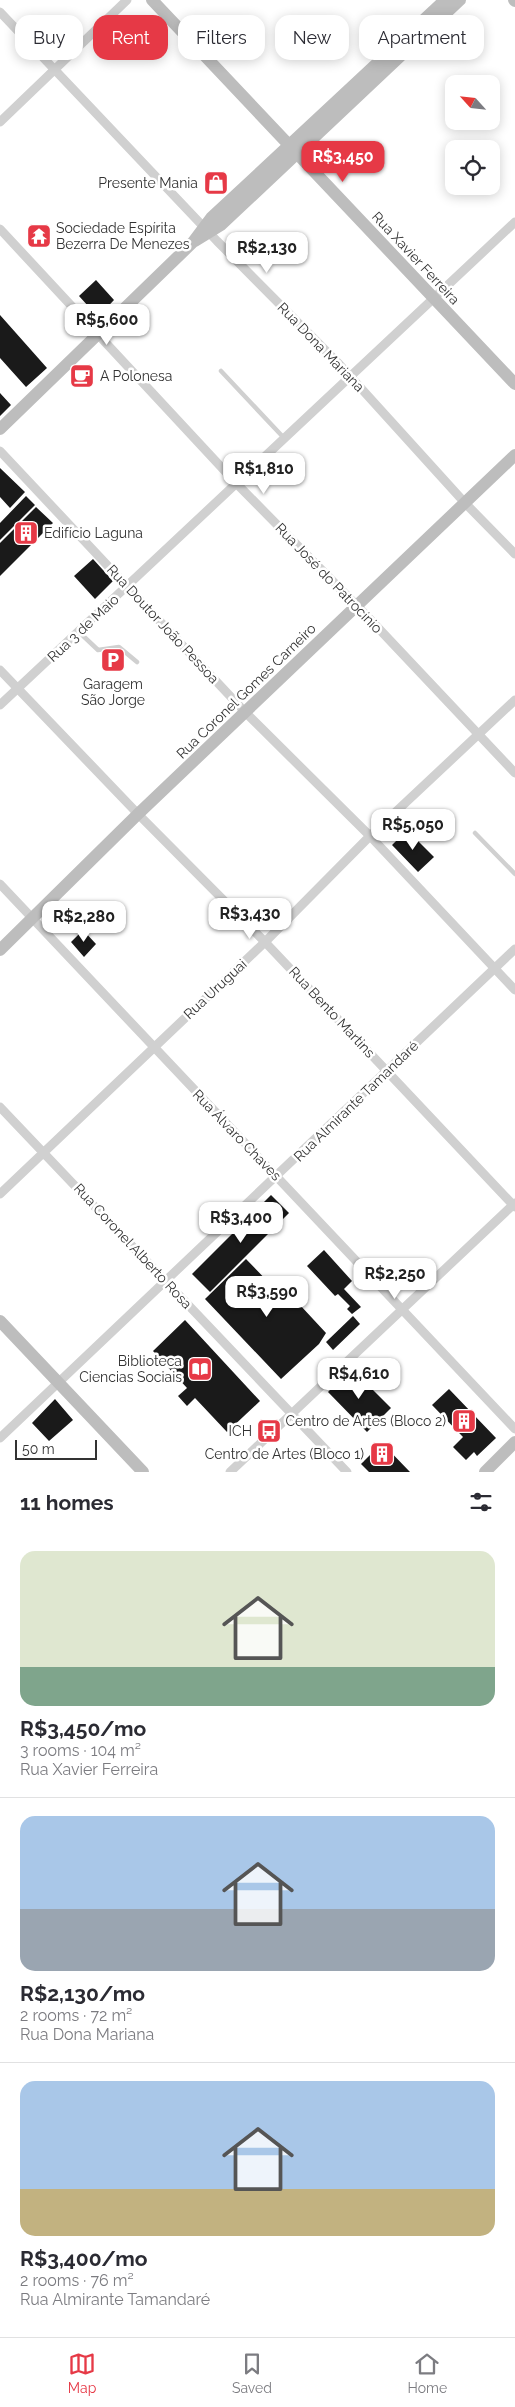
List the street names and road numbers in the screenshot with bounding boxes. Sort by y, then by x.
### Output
street label: Rua Xavier Ferreira [369,208,463,308]
street label: Rua Dona Mariana [274,299,368,395]
street label: Rua José do Patrocínio [272,520,386,636]
street label: Rua Doutor João Pessoa [104,561,222,687]
street label: Rua 3 de Maio [44,591,122,665]
street label: Rua Coronel Gomes Carneiro [173,620,319,762]
street label: Rua Uruguai [180,956,250,1022]
street label: Rua Bento Martins [286,963,378,1061]
street label: Rua Almirante Tamandaré [291,1037,421,1165]
street label: Rua Álvaro Chaves [190,1086,285,1184]
street label: Rua Coronel Alberto Rosa [71,1180,195,1312]

